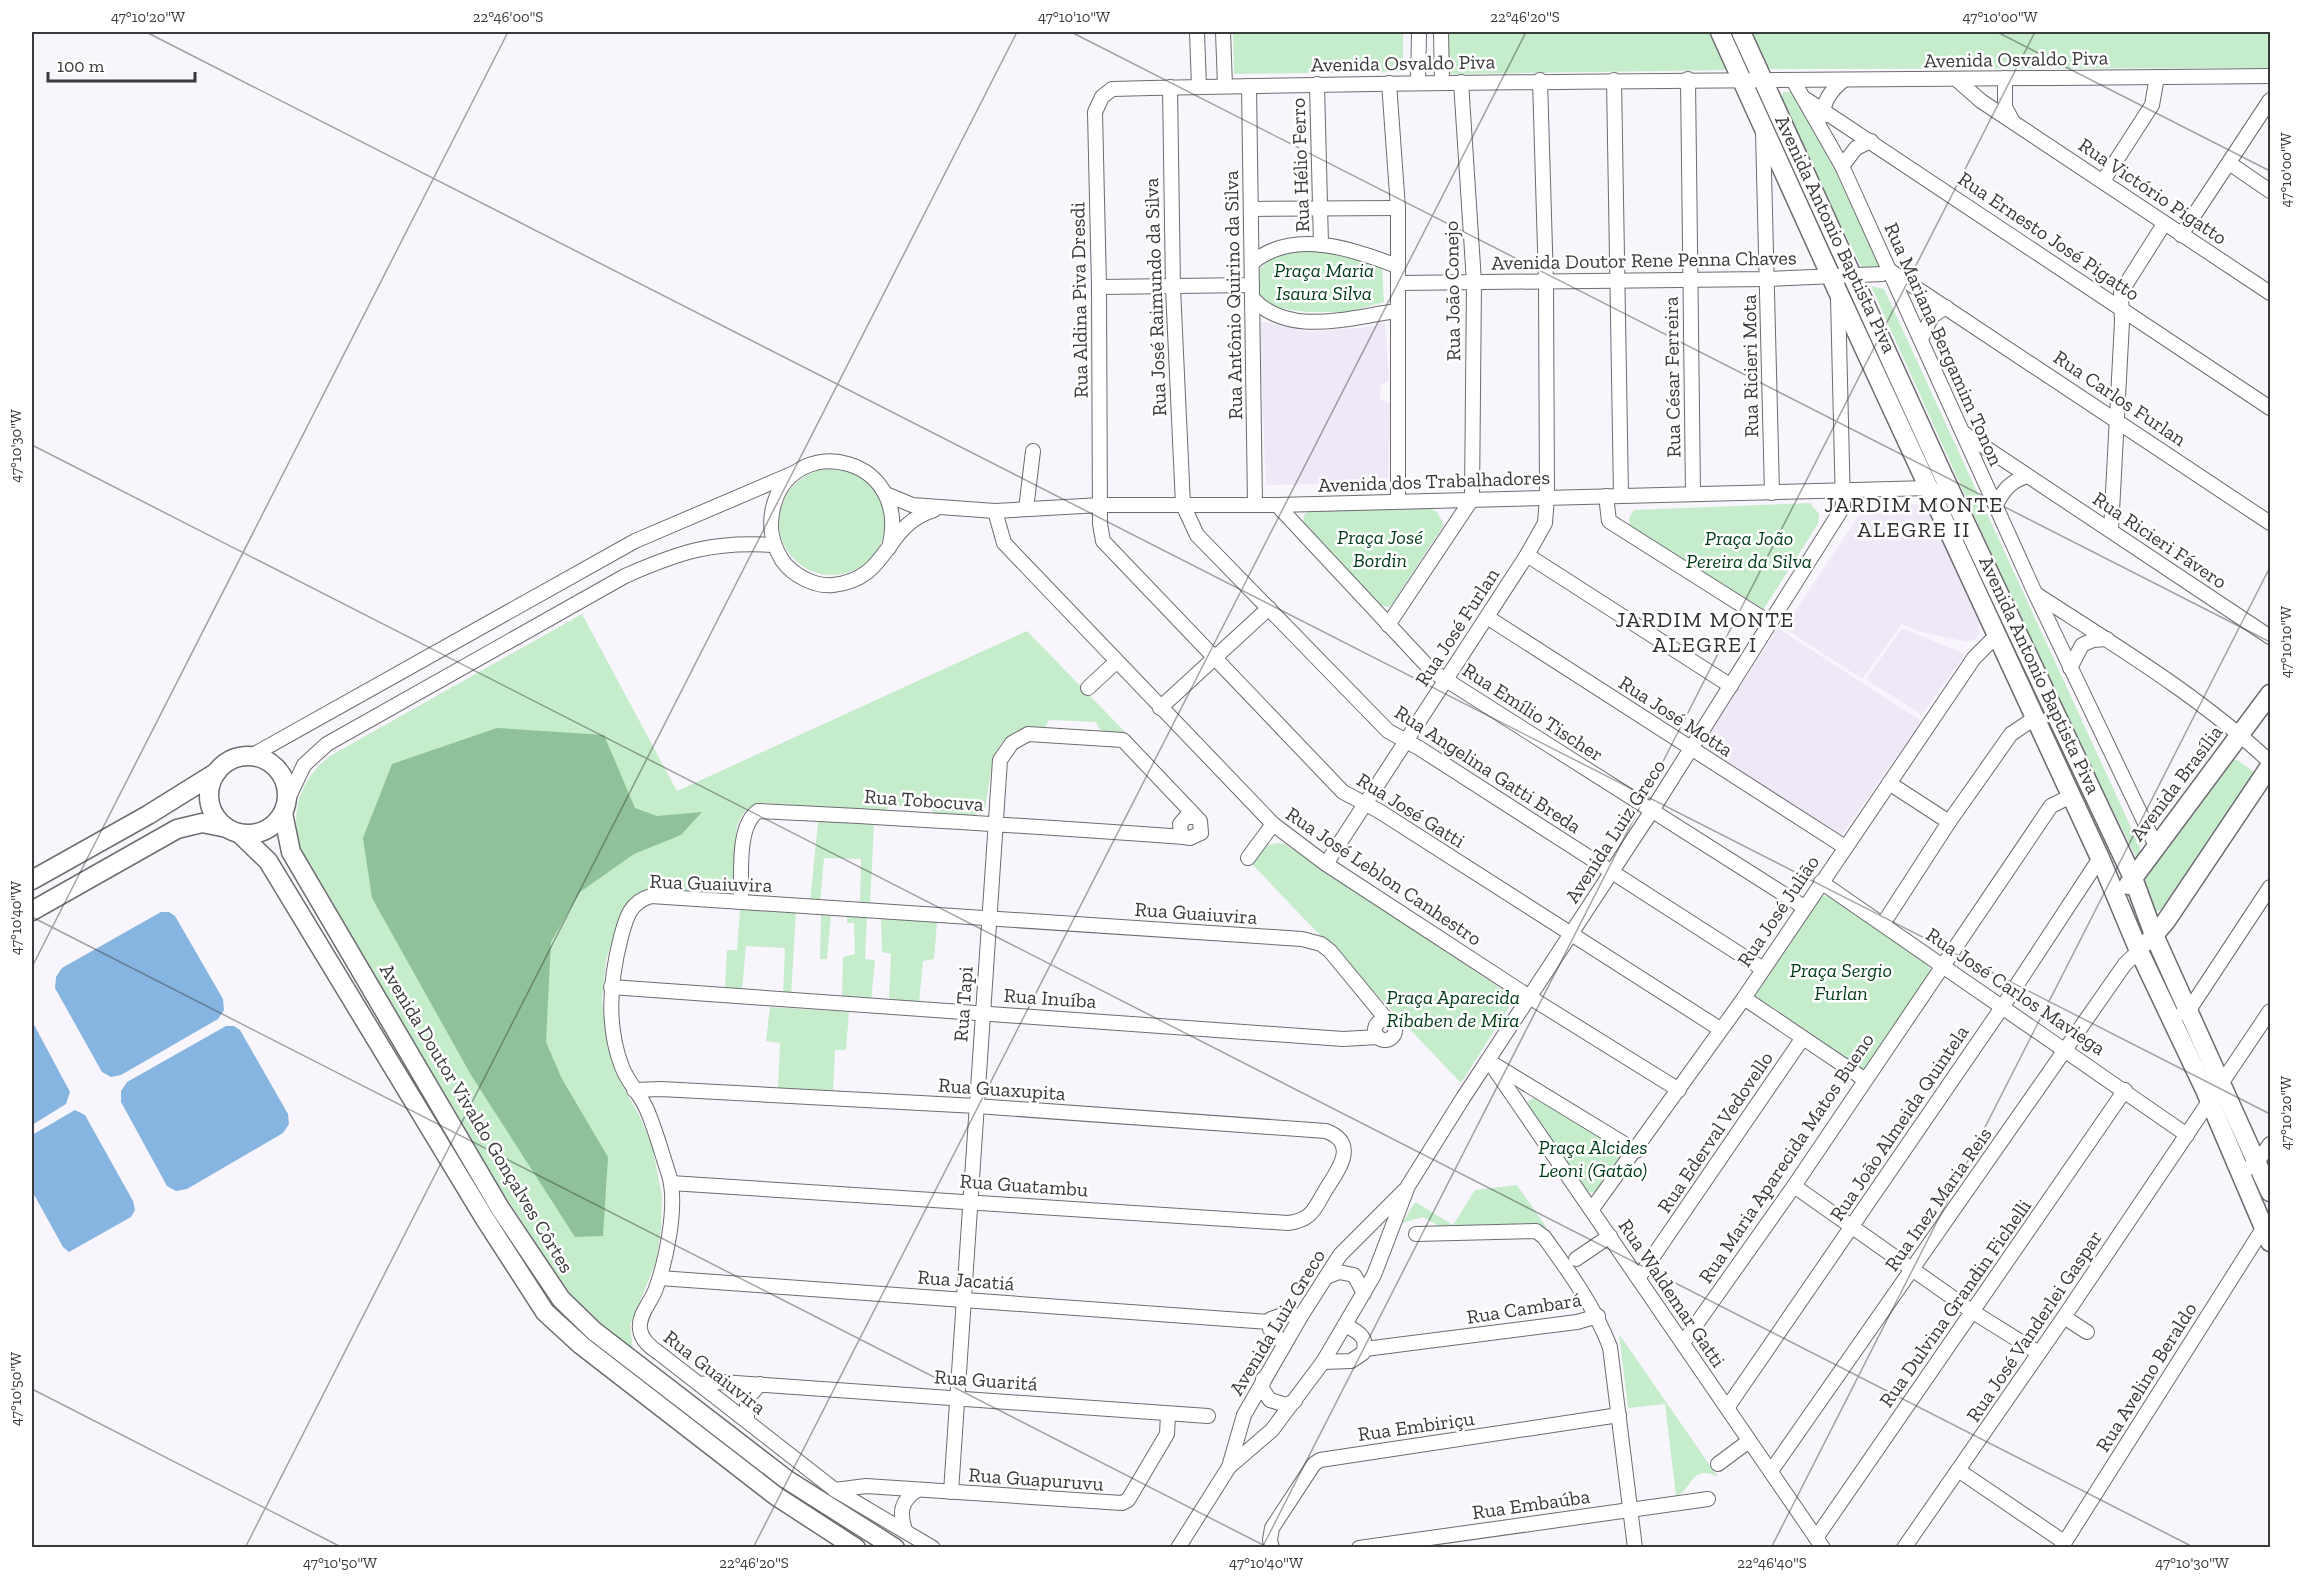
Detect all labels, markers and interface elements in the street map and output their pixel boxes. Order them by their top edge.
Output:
text: 47°10'20"W [111,8,185,26]
text: 22°46'00"S [473,8,543,26]
text: 47°10'10"W [1038,8,1110,26]
text: 22°46'20"S [1490,8,1560,26]
text: 47°10'00"W [1963,8,2038,26]
scale bar [48,45,195,83]
street label: Avenida Osvaldo Piva [1924,45,2109,73]
street label: Avenida Osvaldo Piva [1311,49,1496,77]
text: 100 m [57,55,105,77]
street label: Rua Hélio Ferro [1286,97,1314,233]
street label: Avenida Antonio Baptista Piva [1770,111,1902,357]
street label: Rua Victório Pigatto [2074,132,2232,250]
text: 47°10'00"W [2277,133,2295,208]
street label: Rua Ernesto José Pigatto [1954,166,2144,306]
street label: Rua Antônio Quirino da Silva [1219,170,1247,420]
street label: Rua José Raimundo da Silva [1139,177,1171,417]
street label: Rua Aldina Piva Dresdi [1065,201,1093,398]
street label: Rua Mariana Bergamim Tonon [1879,219,2009,470]
street label: Rua João Conejo [1439,221,1465,361]
street label: Avenida Doutor Rene Penna Chaves [1491,245,1797,275]
park label: Praça Maria Isaura Silva [1274,258,1374,305]
street label: Rua Ricieri Mota [1737,294,1763,438]
street label: Rua César Ferreira [1659,296,1685,458]
street label: Rua Carlos Furlan [2049,345,2191,451]
text: 47°10'30"W [7,409,25,483]
street label: Avenida dos Trabalhadores [1318,465,1550,497]
street label: Rua Ricieri Fávero [2088,486,2232,594]
district label: JARDIM MONTE ALEGRE II [1824,491,2004,543]
park label: Praça José Bordin [1337,525,1423,572]
park label: Praça João Pereira da Silva [1686,526,1812,573]
street label: Avenida Antonio Baptista Piva [1974,552,2106,798]
street label: Rua José Furlan [1410,563,1504,691]
district label: JARDIM MONTE ALEGRE I [1615,606,1795,658]
text: 47°10'10"W [2277,606,2295,678]
street label: Rua Emílio Tischer [1458,658,1608,766]
street label: Rua José Motta [1615,670,1738,762]
street label: Rua Angelina Gatti Breda [1390,700,1586,838]
street label: Avenida Brasília [2125,720,2227,846]
street label: Avenida Luiz Greco [1560,755,1670,907]
street label: Rua José Gatti [1353,767,1470,853]
street label: Rua Tobocuva [863,784,985,816]
street label: Rua José Leblon Canhestro [1282,801,1486,951]
street label: Rua José Julião [1732,851,1824,971]
street label: Rua Guaiuvira [649,869,773,897]
text: 47°10'40"W [7,881,25,955]
street label: Rua Guaiuvira [1134,897,1258,929]
street label: Rua José Carlos Maviega [1922,922,2111,1060]
park label: Praça Sergio Furlan [1790,958,1892,1005]
street label: Avenida Doutor Vivaldo Gonçalves Côrtes [375,959,579,1277]
street label: Rua Tapi [948,965,978,1042]
street label: Rua Inuíba [1003,983,1097,1013]
park label: Praça Aparecida Ribaben de Mira [1386,985,1520,1032]
street label: Rua João Almeida Quintela [1825,1020,1974,1225]
street label: Rua Maria Aparecida Matos Bueno [1693,1028,1879,1288]
street label: Rua Ederval Vedovello [1652,1047,1778,1217]
street label: Rua Guaxupita [937,1073,1067,1105]
text: 47°10'20"W [2277,1076,2295,1150]
street label: Rua Inez Maria Reis [1879,1122,1997,1276]
park label: Praça Alcides Leoni (Gatão) [1538,1135,1648,1182]
street label: Rua Guatambu [959,1169,1089,1201]
street label: Rua Dulvina Grandin Fichelli [1874,1194,2036,1412]
street label: Rua Waldemar Gatti [1613,1214,1731,1372]
street label: Rua José Vanderlei Gaspar [1961,1226,2107,1426]
street label: Avenida Luiz Greco [1224,1245,1330,1399]
street label: Rua Jacatiá [917,1265,1016,1295]
street label: Rua Cambará [1465,1287,1583,1329]
street label: Rua Avelino Beraldo [2090,1298,2202,1456]
street label: Rua Guaiuvira [659,1325,771,1419]
text: 47°10'50"W [7,1352,25,1426]
street label: Rua Guaritá [934,1364,1039,1396]
street label: Rua Embiriçu [1356,1406,1476,1446]
street label: Rua Guapuruvu [968,1462,1104,1496]
street label: Rua Embaúba [1471,1484,1592,1524]
text: 47°10'50"W [303,1554,377,1572]
text: 22°46'20"S [719,1554,789,1572]
text: 47°10'40"W [1229,1554,1303,1572]
text: 22°46'40"S [1737,1554,1807,1572]
text: 47°10'30"W [2155,1554,2229,1572]

